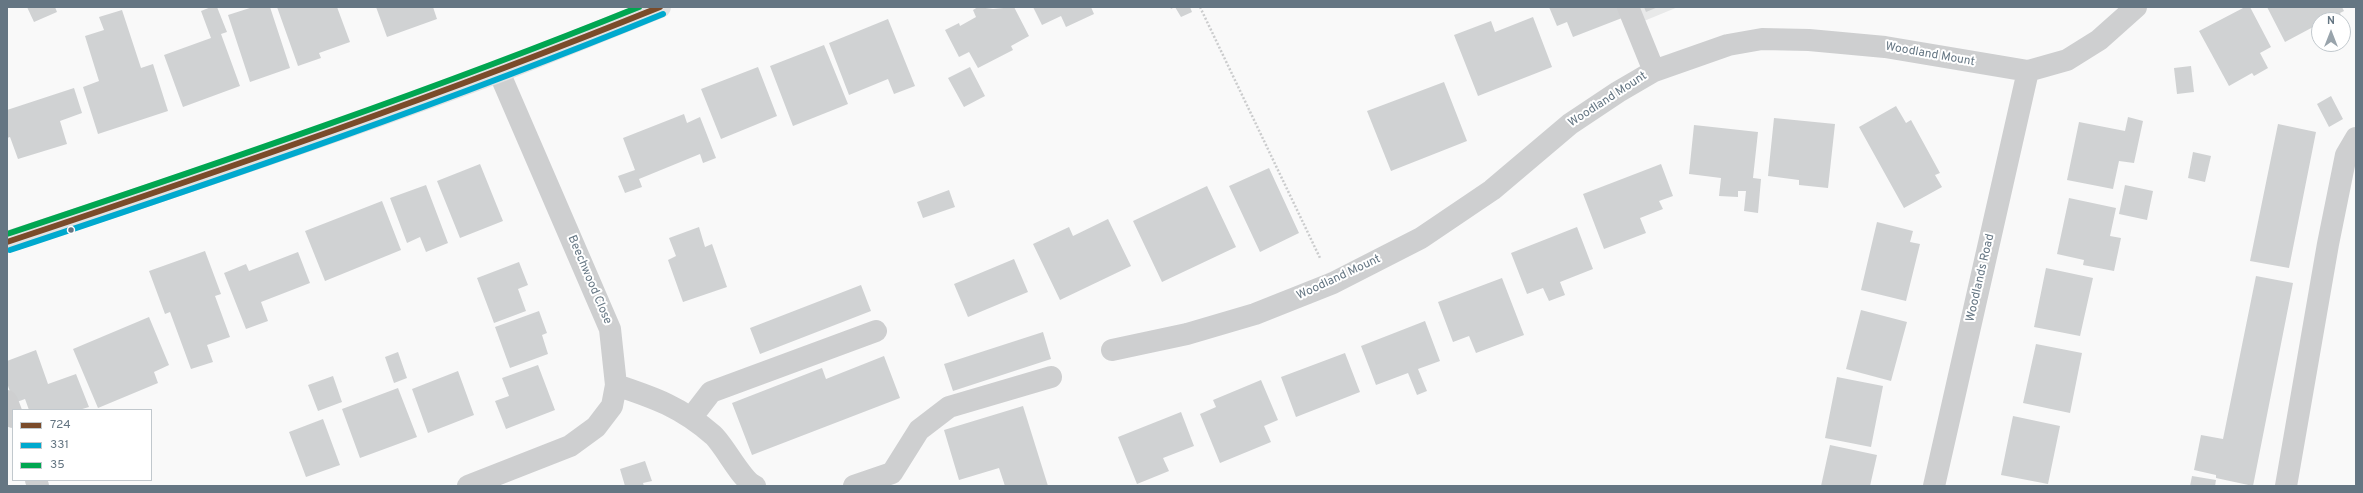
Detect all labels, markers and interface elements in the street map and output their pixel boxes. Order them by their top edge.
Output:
north arrow [2311,12,2351,52]
text: N [2327,14,2335,28]
street label: Woodland Mount [1884,40,1976,70]
street label: Woodland Mount [1566,69,1650,131]
unlabelled marker [66,225,76,235]
street label: Beechwood Close [564,233,614,327]
street label: Woodlands Road [1964,233,1998,323]
street label: Woodland Mount [1295,252,1383,304]
legend [12,409,152,481]
text: 724 [50,417,71,433]
text: 331 [50,437,69,453]
text: 35 [50,457,65,473]

